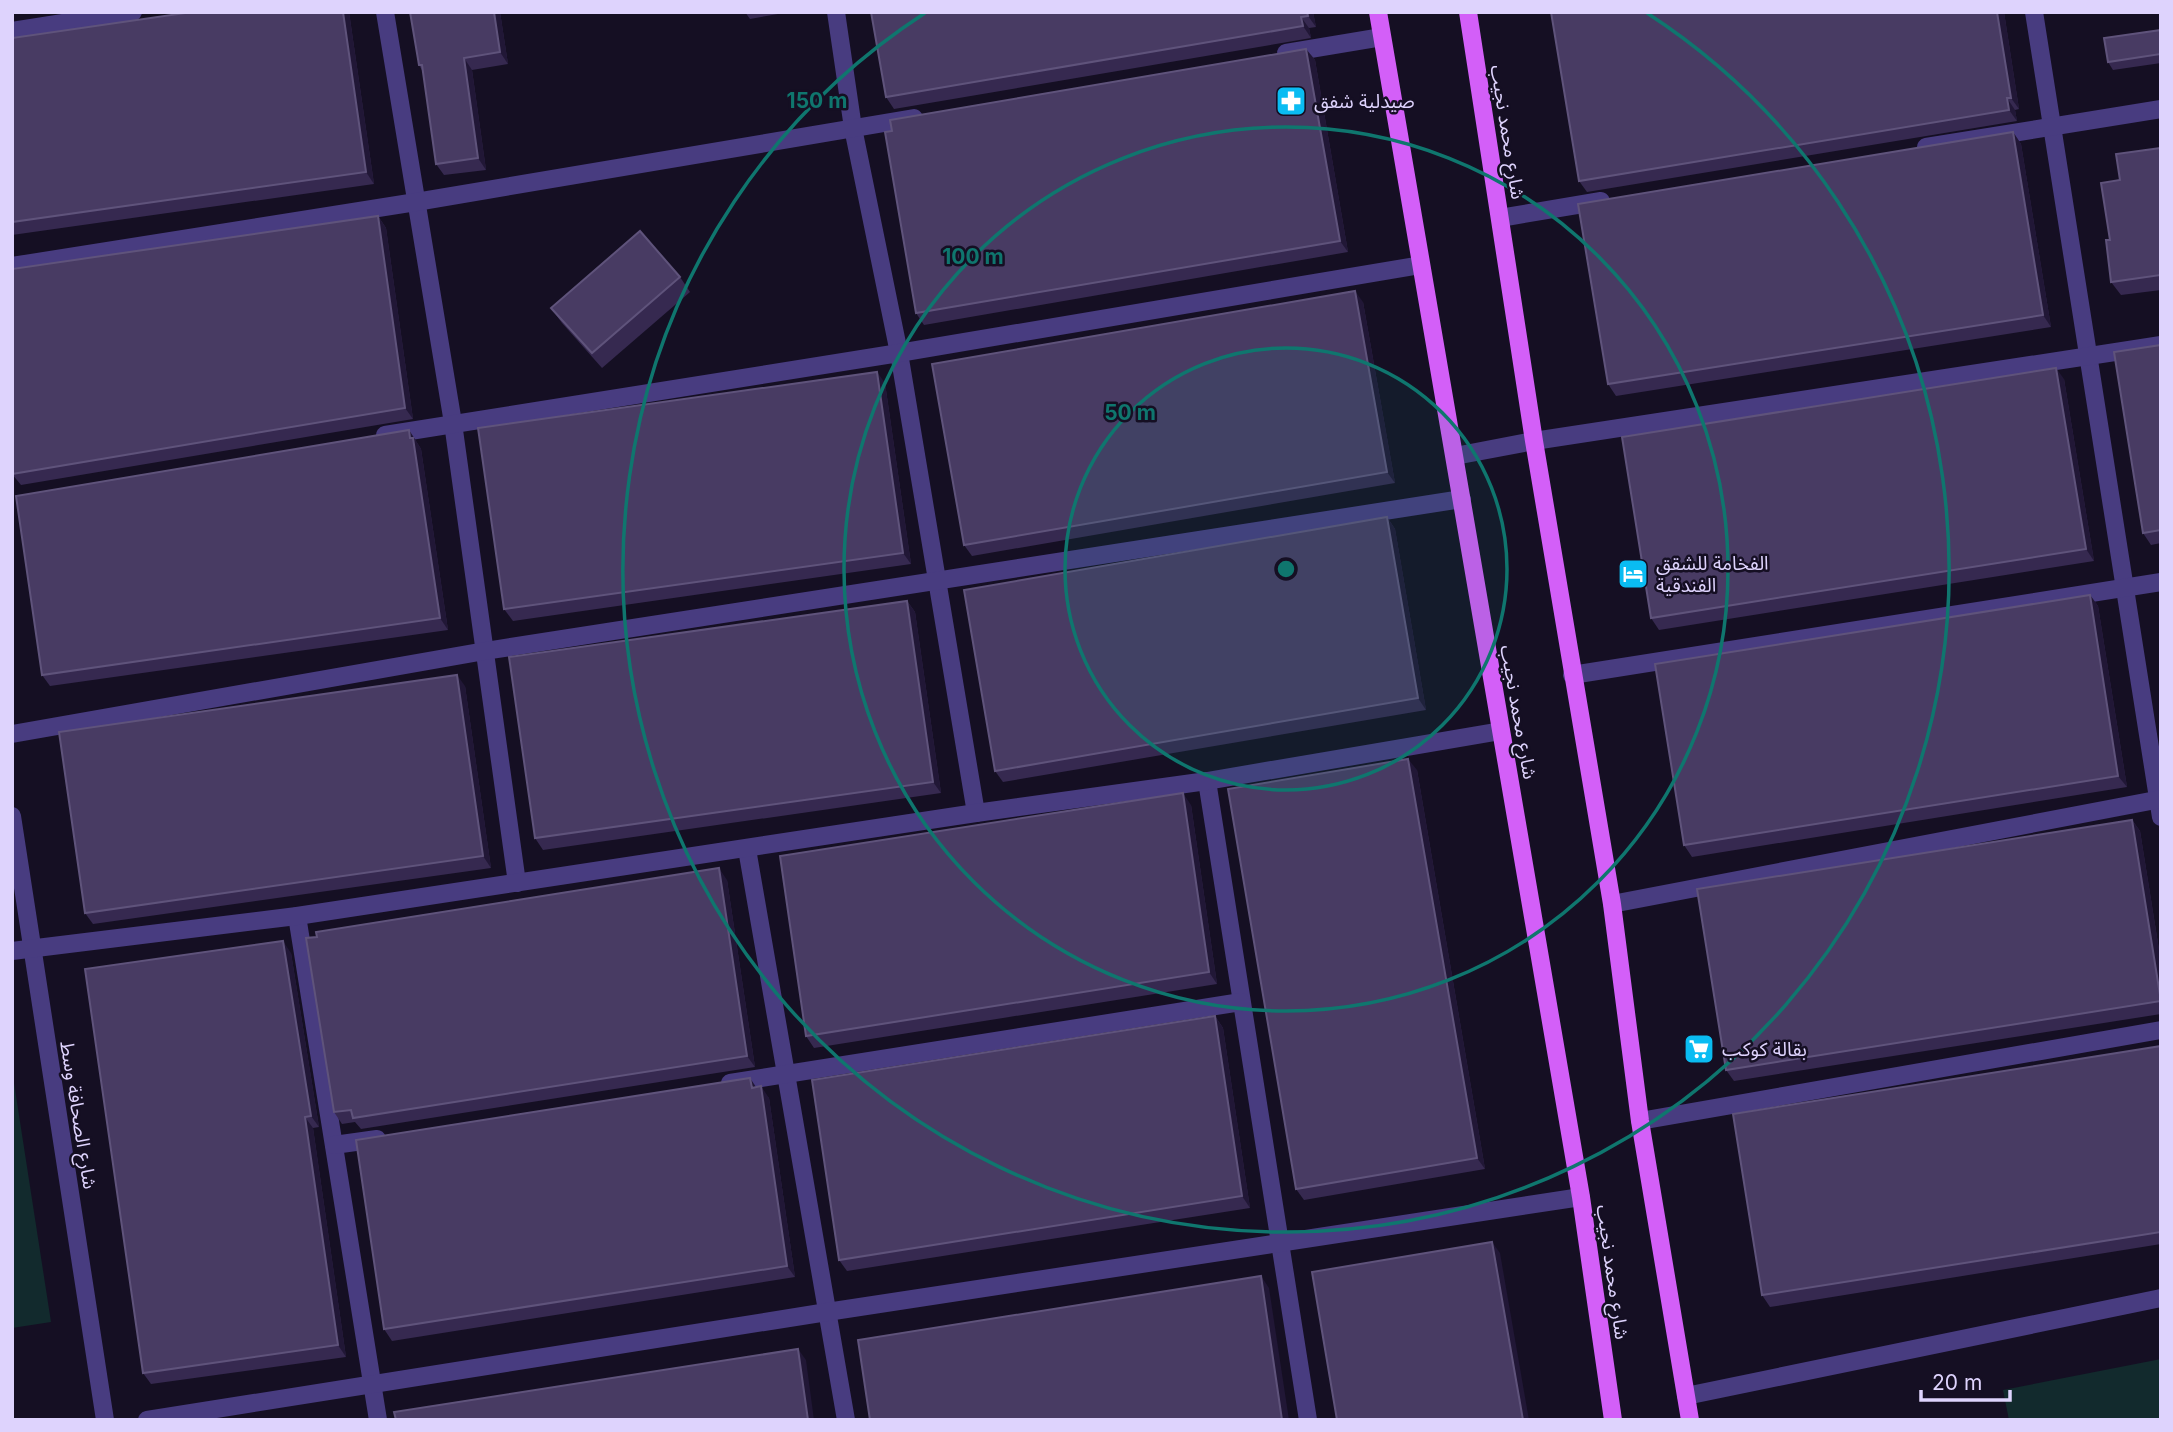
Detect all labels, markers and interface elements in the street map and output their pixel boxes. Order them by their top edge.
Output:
street label: شارع محمد نجيب [1484,63,1529,201]
pharmacy icon: صيدلية شفق [1274,84,1308,118]
text: 150 m [787,88,847,113]
place label: صيدلية شفق [1314,90,1415,113]
text: 100 m [942,244,1004,269]
text: 50 m [1104,400,1156,425]
place label: الفخامة للشقق الفندقية [1656,552,1769,597]
centre of rings [1274,557,1298,581]
hotel icon: الفخامة للشقق الفندقية [1616,557,1650,591]
street label: شارع محمد نجيب [1493,643,1542,781]
supermarket icon: بقالة كوكب [1682,1032,1716,1066]
place label: بقالة كوكب [1722,1038,1807,1061]
street label: شارع الصحافة وسط [53,1039,102,1191]
street label: شارع محمد نجيب [1590,1203,1633,1341]
scale bar [1921,1358,2010,1402]
text: 20 m [1932,1370,1982,1395]

